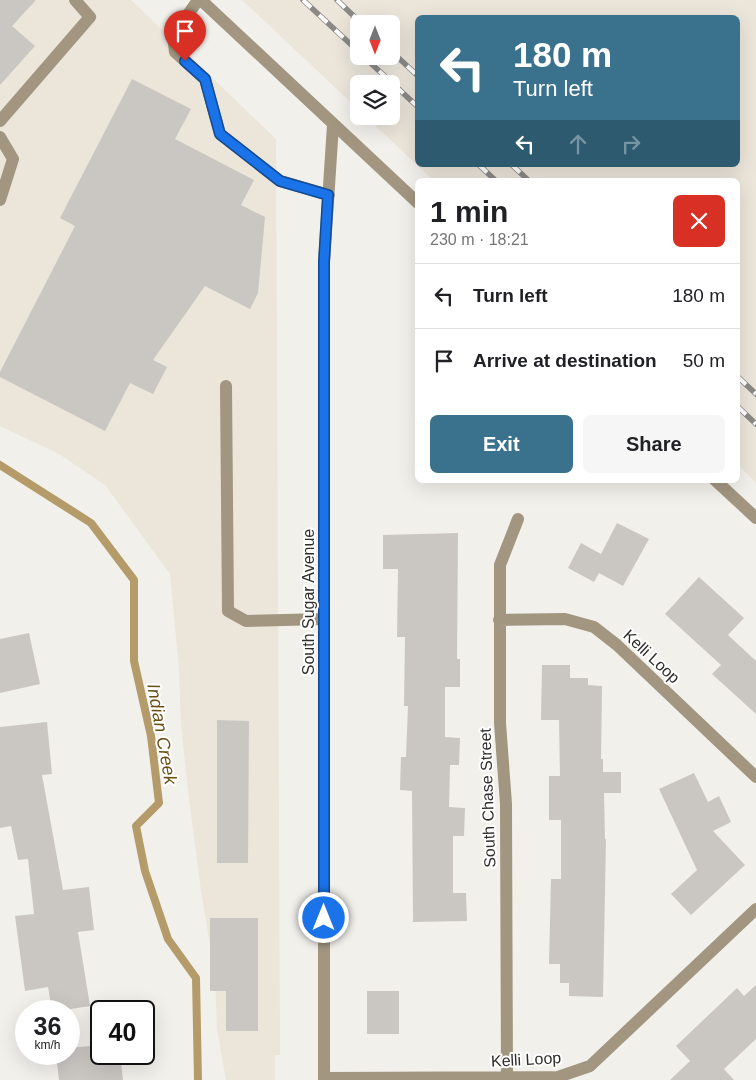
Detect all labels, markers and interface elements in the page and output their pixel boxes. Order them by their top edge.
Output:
pin [164,10,206,61]
north arrow [350,15,400,65]
map controls [350,15,400,125]
icon: arrive [171,17,199,45]
icon: left [430,35,495,100]
text: 180 m [513,35,612,74]
button: layers [350,75,400,125]
text: Turn left [513,76,593,101]
icon: left [511,130,539,158]
icon: ahead [564,130,592,158]
icon: right [617,130,645,158]
text: 1 min [430,195,508,228]
button: close [673,195,725,247]
text: 230 m · 18:21 [430,231,529,248]
icon: left [430,282,458,310]
text: Turn left [473,285,548,306]
text: 180 m [672,285,725,306]
icon: arrive [430,347,458,375]
text: Arrive at destination [473,350,657,371]
text: 50 m [683,350,725,371]
button: Exit [430,415,573,473]
button: Share [583,415,725,473]
street label: South Sugar Avenue [300,529,317,675]
street label: Kelli Loop [620,626,683,687]
water label: Indian Creek [143,682,181,787]
street label: South Chase Street [477,727,498,868]
position arrow [297,891,349,943]
speed limit sign: 40 [90,1000,155,1065]
text: 36 [34,1012,61,1040]
text: km/h [34,1038,61,1052]
street label: Kelli Loop [490,1049,562,1070]

